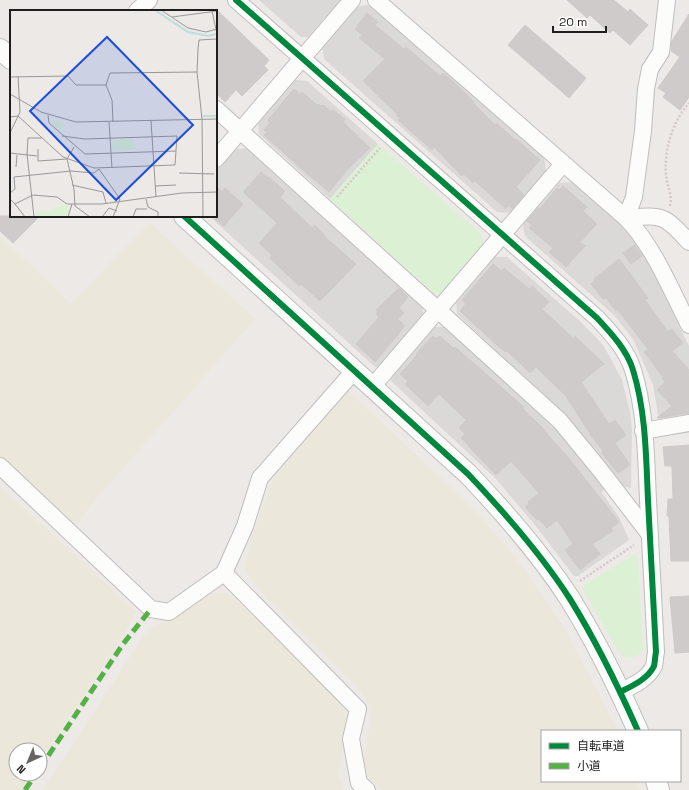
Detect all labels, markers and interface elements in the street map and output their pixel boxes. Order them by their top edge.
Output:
scale bar [553,8,606,34]
inset map [10,10,217,217]
text: 20 m [559,14,587,30]
legend [541,730,681,782]
text: 自転車道 [577,738,625,754]
north arrow [8,742,48,782]
text: 小道 [577,758,601,774]
text: N [14,762,29,777]

